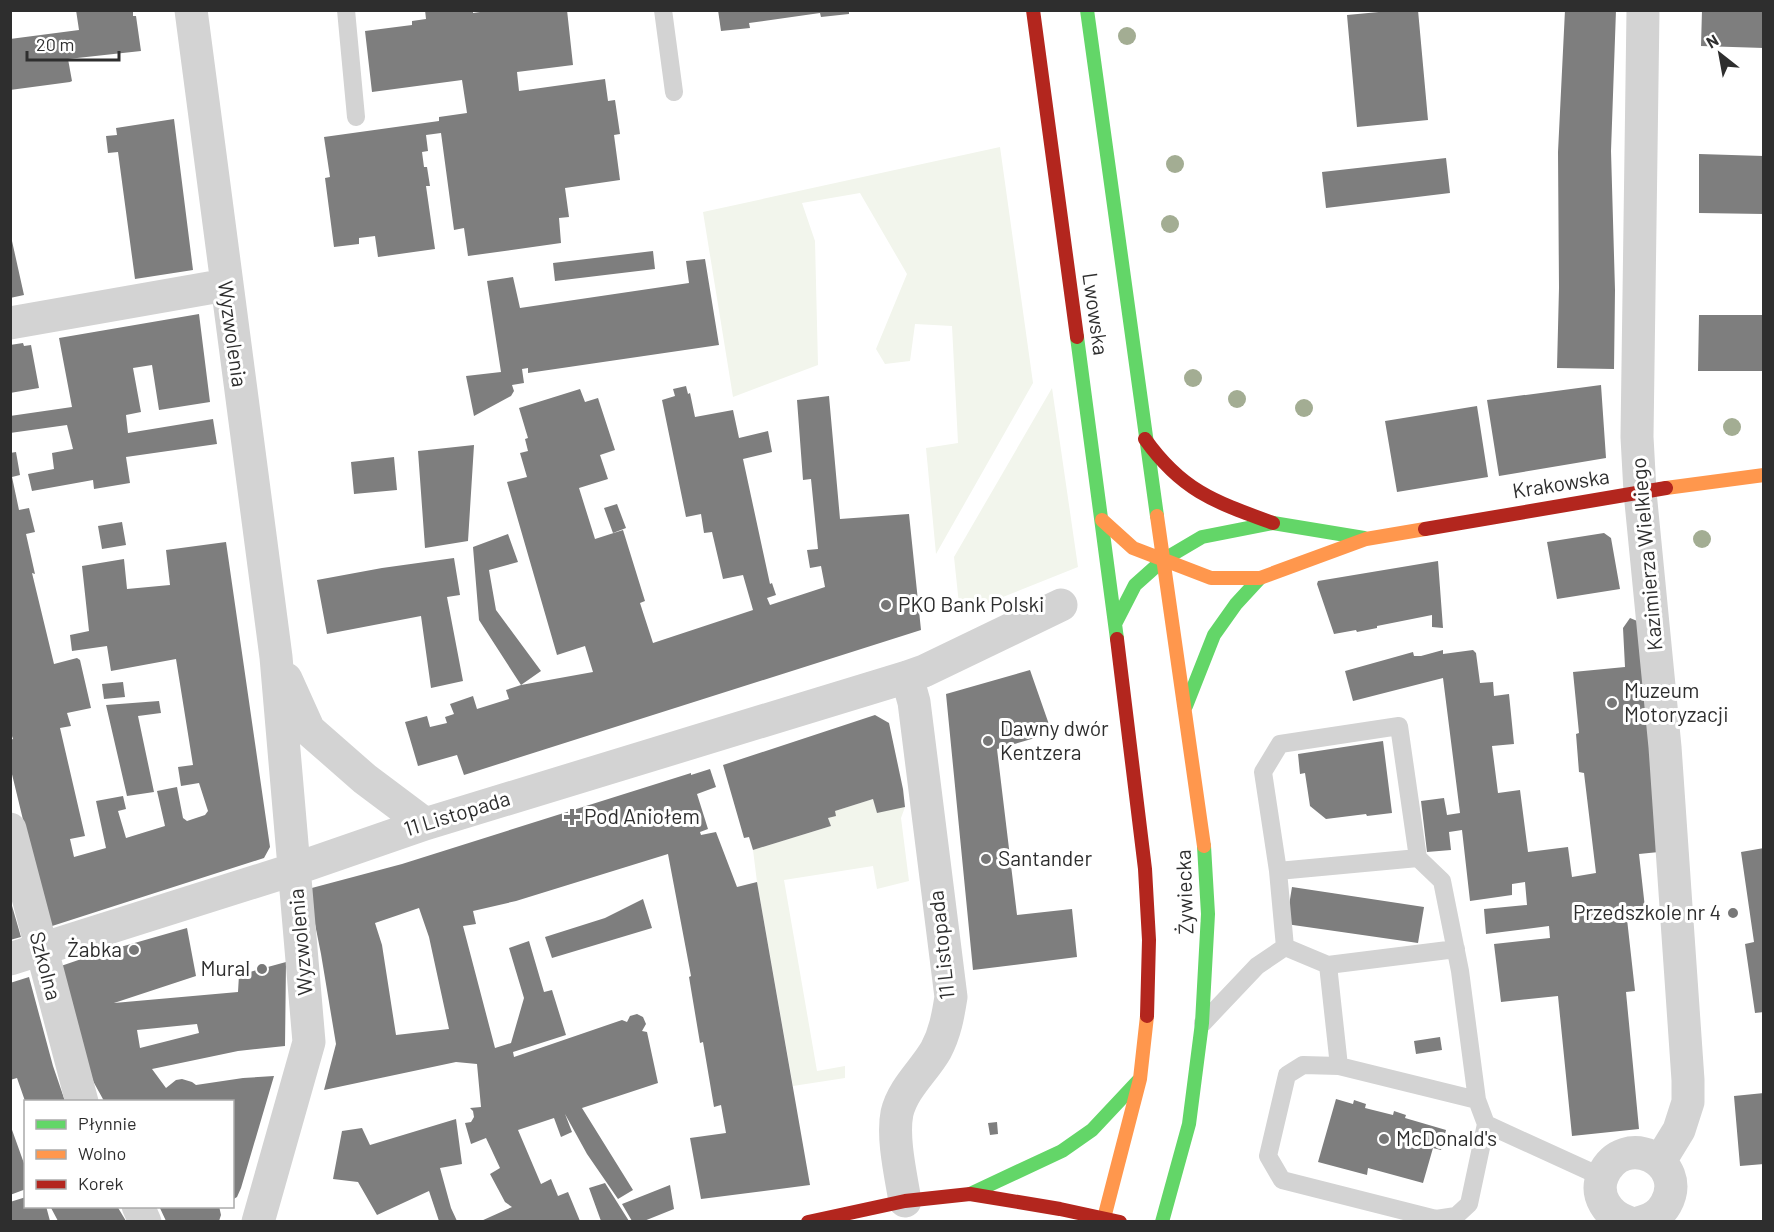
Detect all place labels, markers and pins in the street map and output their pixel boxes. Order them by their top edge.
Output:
place label: PKO Bank Polski [898,591,1044,616]
marker: PKO Bank Polski [879,598,893,612]
place label: Muzeum Motoryzacji [1624,677,1729,726]
marker: Muzeum Motoryzacji [1605,696,1619,710]
place label: Dawny dwór Kentzera [1000,715,1109,764]
marker: Dawny dwór Kentzera [981,734,995,748]
place label: Pod Aniołem [584,803,700,828]
marker: Pod Aniołem [565,810,579,824]
place label: Santander [998,845,1092,870]
marker: Santander [979,852,993,866]
place label: Przedszkole nr 4 [1573,899,1721,924]
marker: Przedszkole nr 4 [1726,906,1740,920]
place label: Żabka [67,936,122,961]
marker: Żabka [127,943,141,957]
place label: Mural [201,955,250,980]
marker: Mural [255,962,269,976]
place label: McDonald's [1396,1125,1497,1150]
marker: McDonald's [1377,1132,1391,1146]

